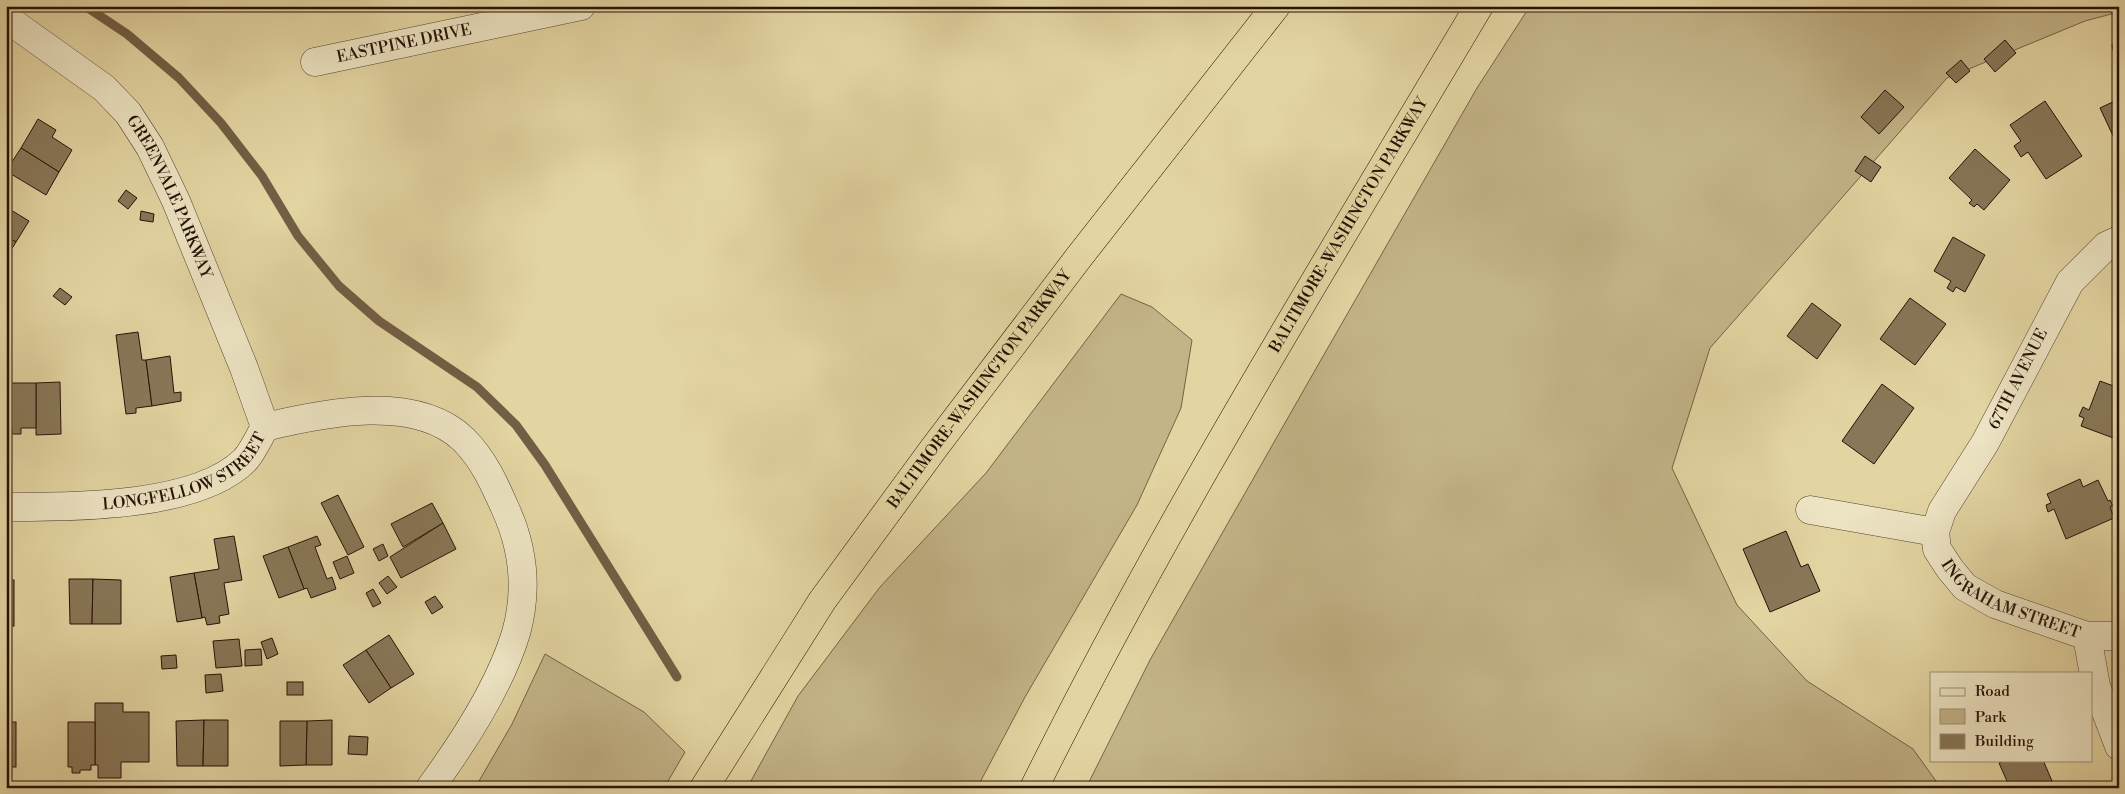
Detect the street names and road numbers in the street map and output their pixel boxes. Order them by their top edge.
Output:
street label: EASTPINE DRIVE [335,19,473,67]
street label: BALTIMORE-WASHINGTON PARKWAY [1264,92,1433,357]
street label: GREENVALE PARKWAY [122,111,217,283]
street label: BALTIMORE-WASHINGTON PARKWAY [882,265,1077,513]
street label: 67TH AVENUE [1984,325,2052,433]
street label: LONGFELLOW STREET [102,429,270,514]
street label: INGRAHAM STREET [1936,556,2083,643]

